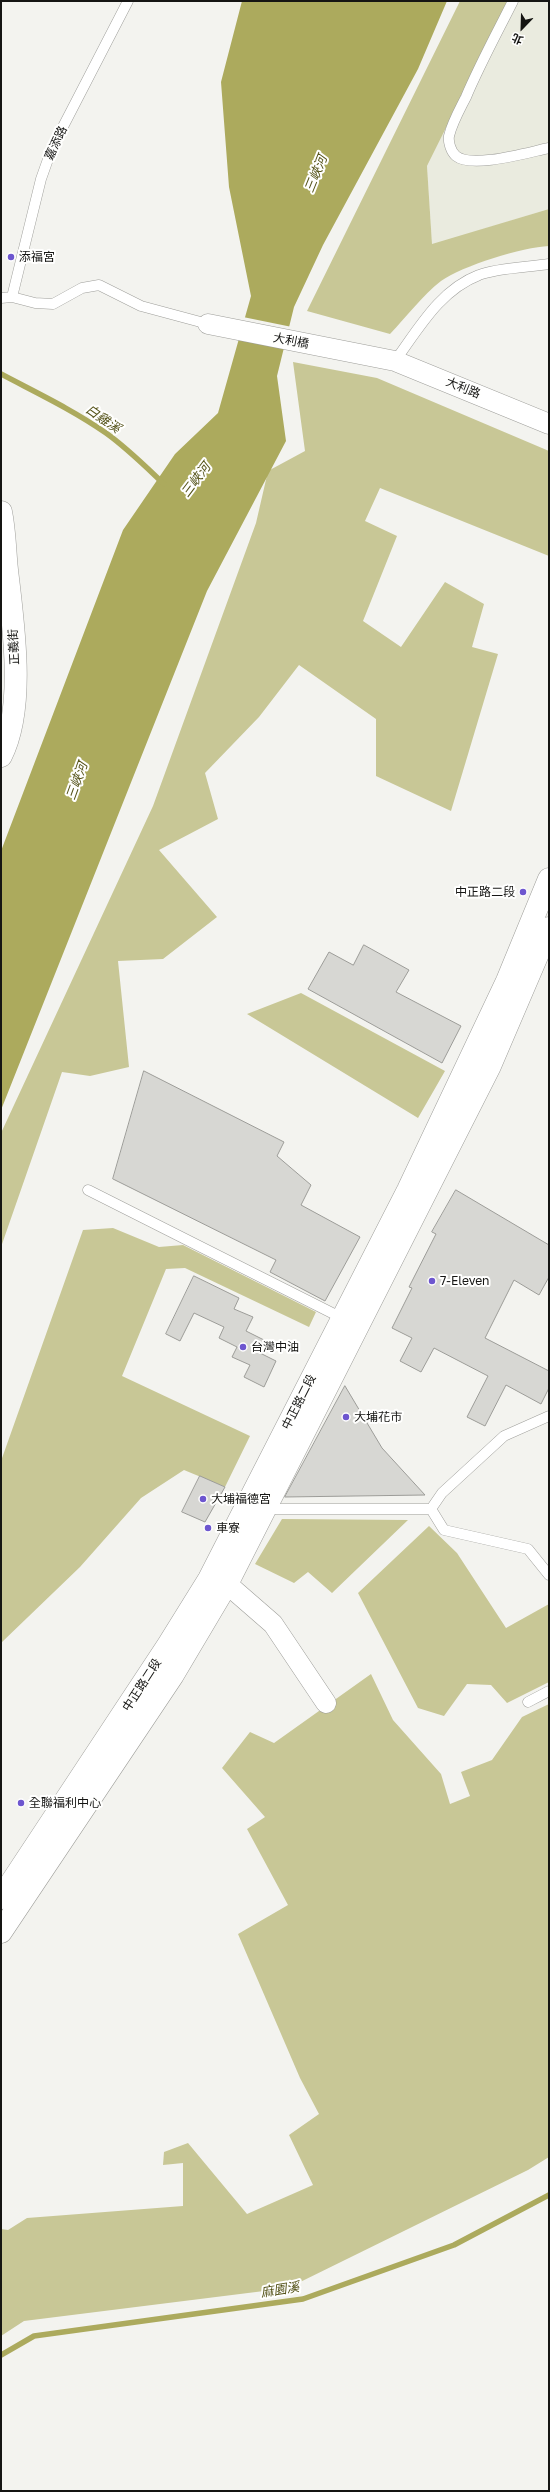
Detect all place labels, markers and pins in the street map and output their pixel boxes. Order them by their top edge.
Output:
place label: 添福宮 [19,250,55,264]
marker: 添福宮 [6,252,16,262]
place label: 中正路二段 [455,885,515,899]
marker: 中正路二段 [518,887,528,897]
place label: 7-Eleven [440,1274,489,1288]
marker: 7-Eleven [427,1276,437,1286]
place label: 台灣中油 [251,1340,299,1354]
marker: 台灣中油 [238,1342,248,1352]
place label: 大埔花市 [354,1410,402,1424]
marker: 大埔花市 [341,1412,351,1422]
place label: 大埔福德宮 [211,1492,271,1506]
marker: 大埔福德宮 [198,1494,208,1504]
place label: 車寮 [216,1521,240,1535]
marker: 車寮 [203,1523,213,1533]
place label: 全聯福利中心 [29,1796,101,1810]
marker: 全聯福利中心 [16,1798,26,1808]

